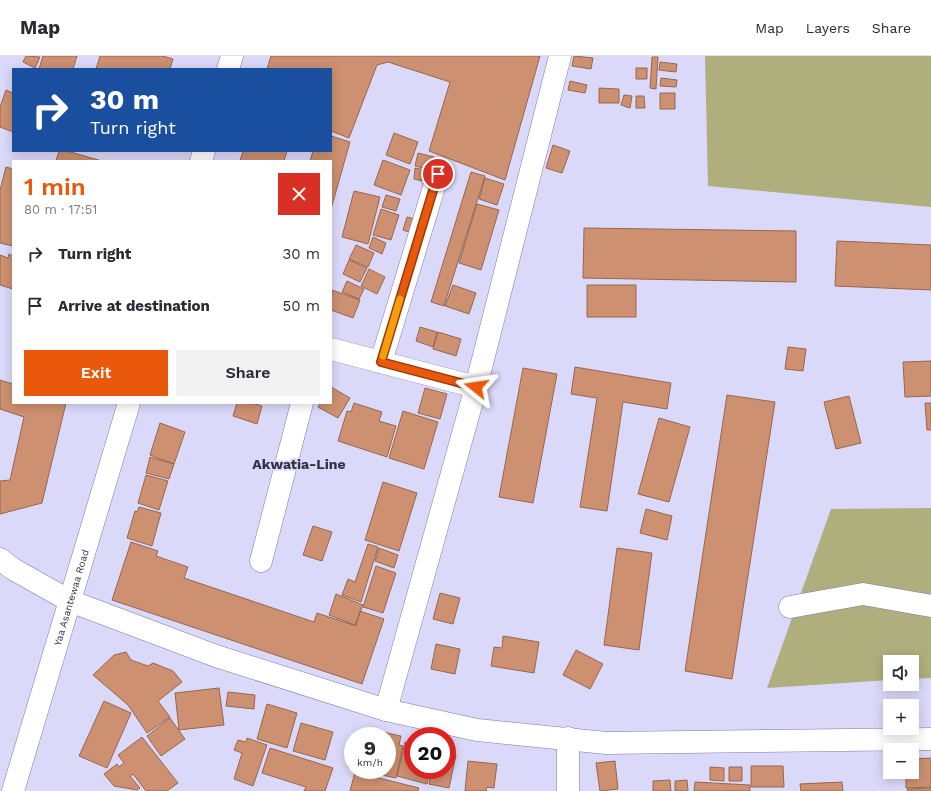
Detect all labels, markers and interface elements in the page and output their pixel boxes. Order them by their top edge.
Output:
text: Map [20,16,60,39]
text: Map [755,20,784,36]
text: Layers [806,20,850,36]
text: Share [872,20,911,36]
text: 30 m [90,83,159,116]
icon: right [24,84,76,136]
text: Turn right [90,117,176,138]
pin [421,157,455,191]
icon: arrive [427,163,449,185]
text: 1 min [24,173,86,201]
button: close [278,173,320,215]
text: 80 m · 17:51 [24,202,97,217]
icon: right [24,243,46,265]
text: Turn right [58,245,131,263]
text: 30 m [283,245,320,263]
icon: arrive [24,295,46,317]
text: Arrive at destination [58,297,210,315]
text: 50 m [283,297,320,315]
button: Exit [24,350,168,396]
button: Share [176,350,320,396]
position arrow [455,366,497,408]
district label: Akwatia-Line [252,456,346,472]
street label: Yaa Asantewaa Road [52,548,91,647]
map controls [883,655,919,779]
button: sound [883,655,919,691]
button: + [883,699,919,735]
speed limit sign: 20 [404,727,456,779]
text: 9 [364,736,376,760]
button: − [883,743,919,779]
text: km/h [357,757,383,768]

